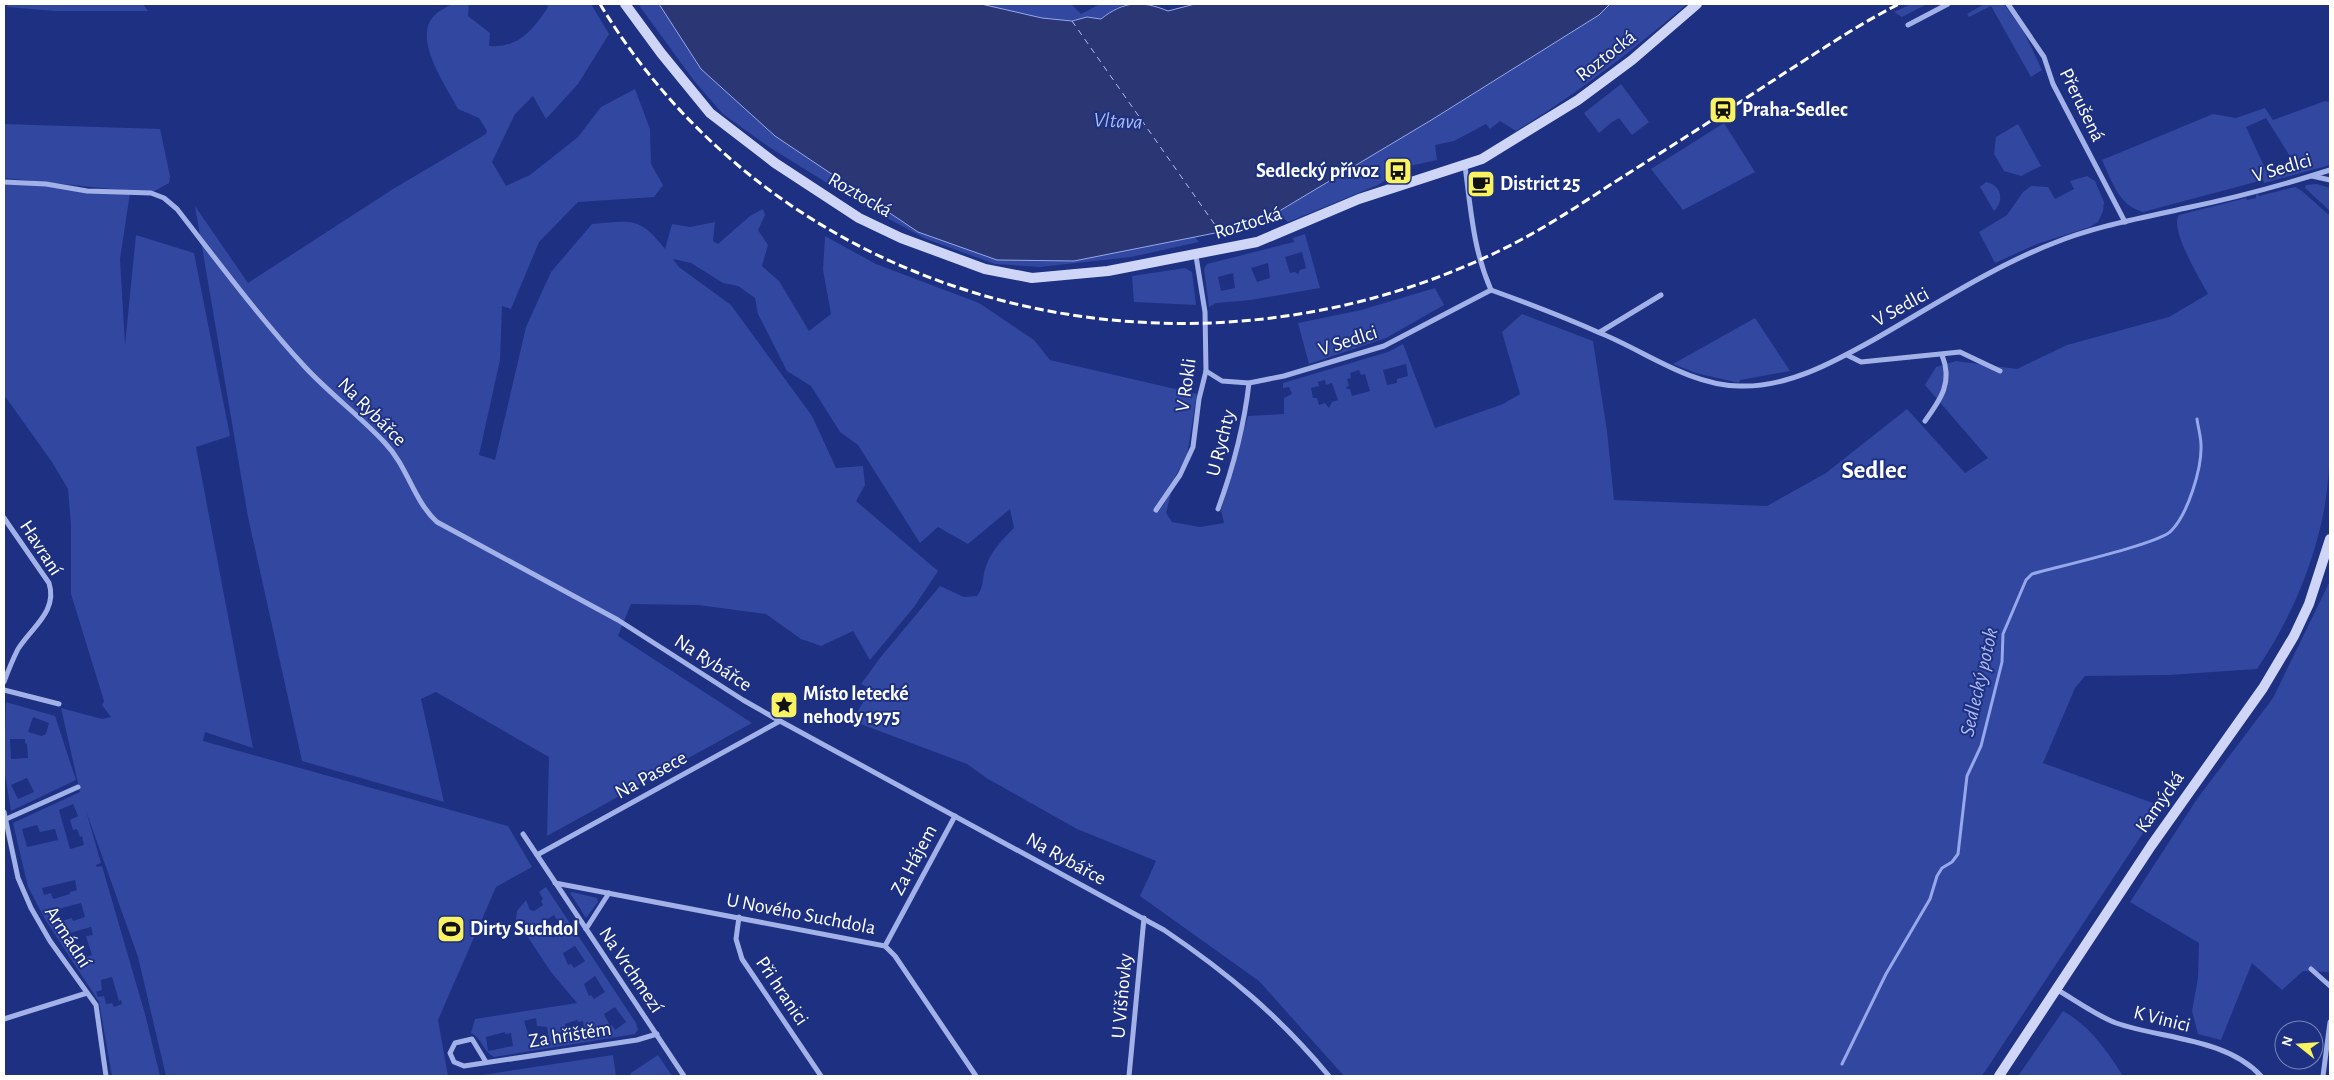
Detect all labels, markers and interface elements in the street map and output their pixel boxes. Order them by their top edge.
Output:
street label: Roztocká [1572,27,1640,85]
street label: Přerušená [2056,65,2108,145]
station icon: Praha-Sedlec [1708,95,1738,125]
place label: Praha-Sedlec [1742,100,1848,120]
water label: Vltava [1093,109,1143,133]
street label: V Sedlci [2250,150,2314,186]
bus stop icon: Sedlecký přívoz [1383,156,1413,186]
place label: Sedlecký přívoz [1256,161,1379,181]
street label: Roztocká [825,169,895,221]
cafe icon: District 25 [1466,169,1496,199]
place label: District 25 [1500,174,1580,194]
street label: Roztocká [1212,203,1284,243]
street label: V Sedlci [1870,284,1932,330]
street label: V Sedlci [1316,322,1380,360]
street label: V Rokli [1172,357,1200,413]
street label: Na Rybářce [334,374,410,450]
street label: U Rychty [1203,407,1239,478]
district label: Sedlec [1841,458,1907,483]
street label: Havraní [16,517,66,579]
water label: Sedlecký potok [1956,625,2003,739]
street label: Na Rybářce [671,631,755,695]
place label: Místo letecké nehody 1975 [803,684,909,727]
place icon: Místo letecké nehody 1975 [769,690,799,720]
street label: Na Pasece [612,747,690,803]
street label: Kamýcká [2132,768,2188,836]
street label: Za Hájem [887,822,941,898]
street label: Na Rybářce [1023,829,1109,889]
street label: U Nového Suchdola [725,890,877,938]
street label: Armádní [41,903,95,971]
sports icon: Dirty Suchdol [436,914,466,944]
place label: Dirty Suchdol [470,919,578,939]
street label: Na Vrchmezí [595,923,667,1017]
street label: U Višňovky [1108,952,1136,1039]
street label: Při hranici [752,953,812,1029]
street label: K Vinici [2131,1002,2193,1036]
street label: Za hřištěm [527,1019,613,1051]
north arrow [2274,1020,2324,1070]
text: N [2279,1035,2296,1048]

